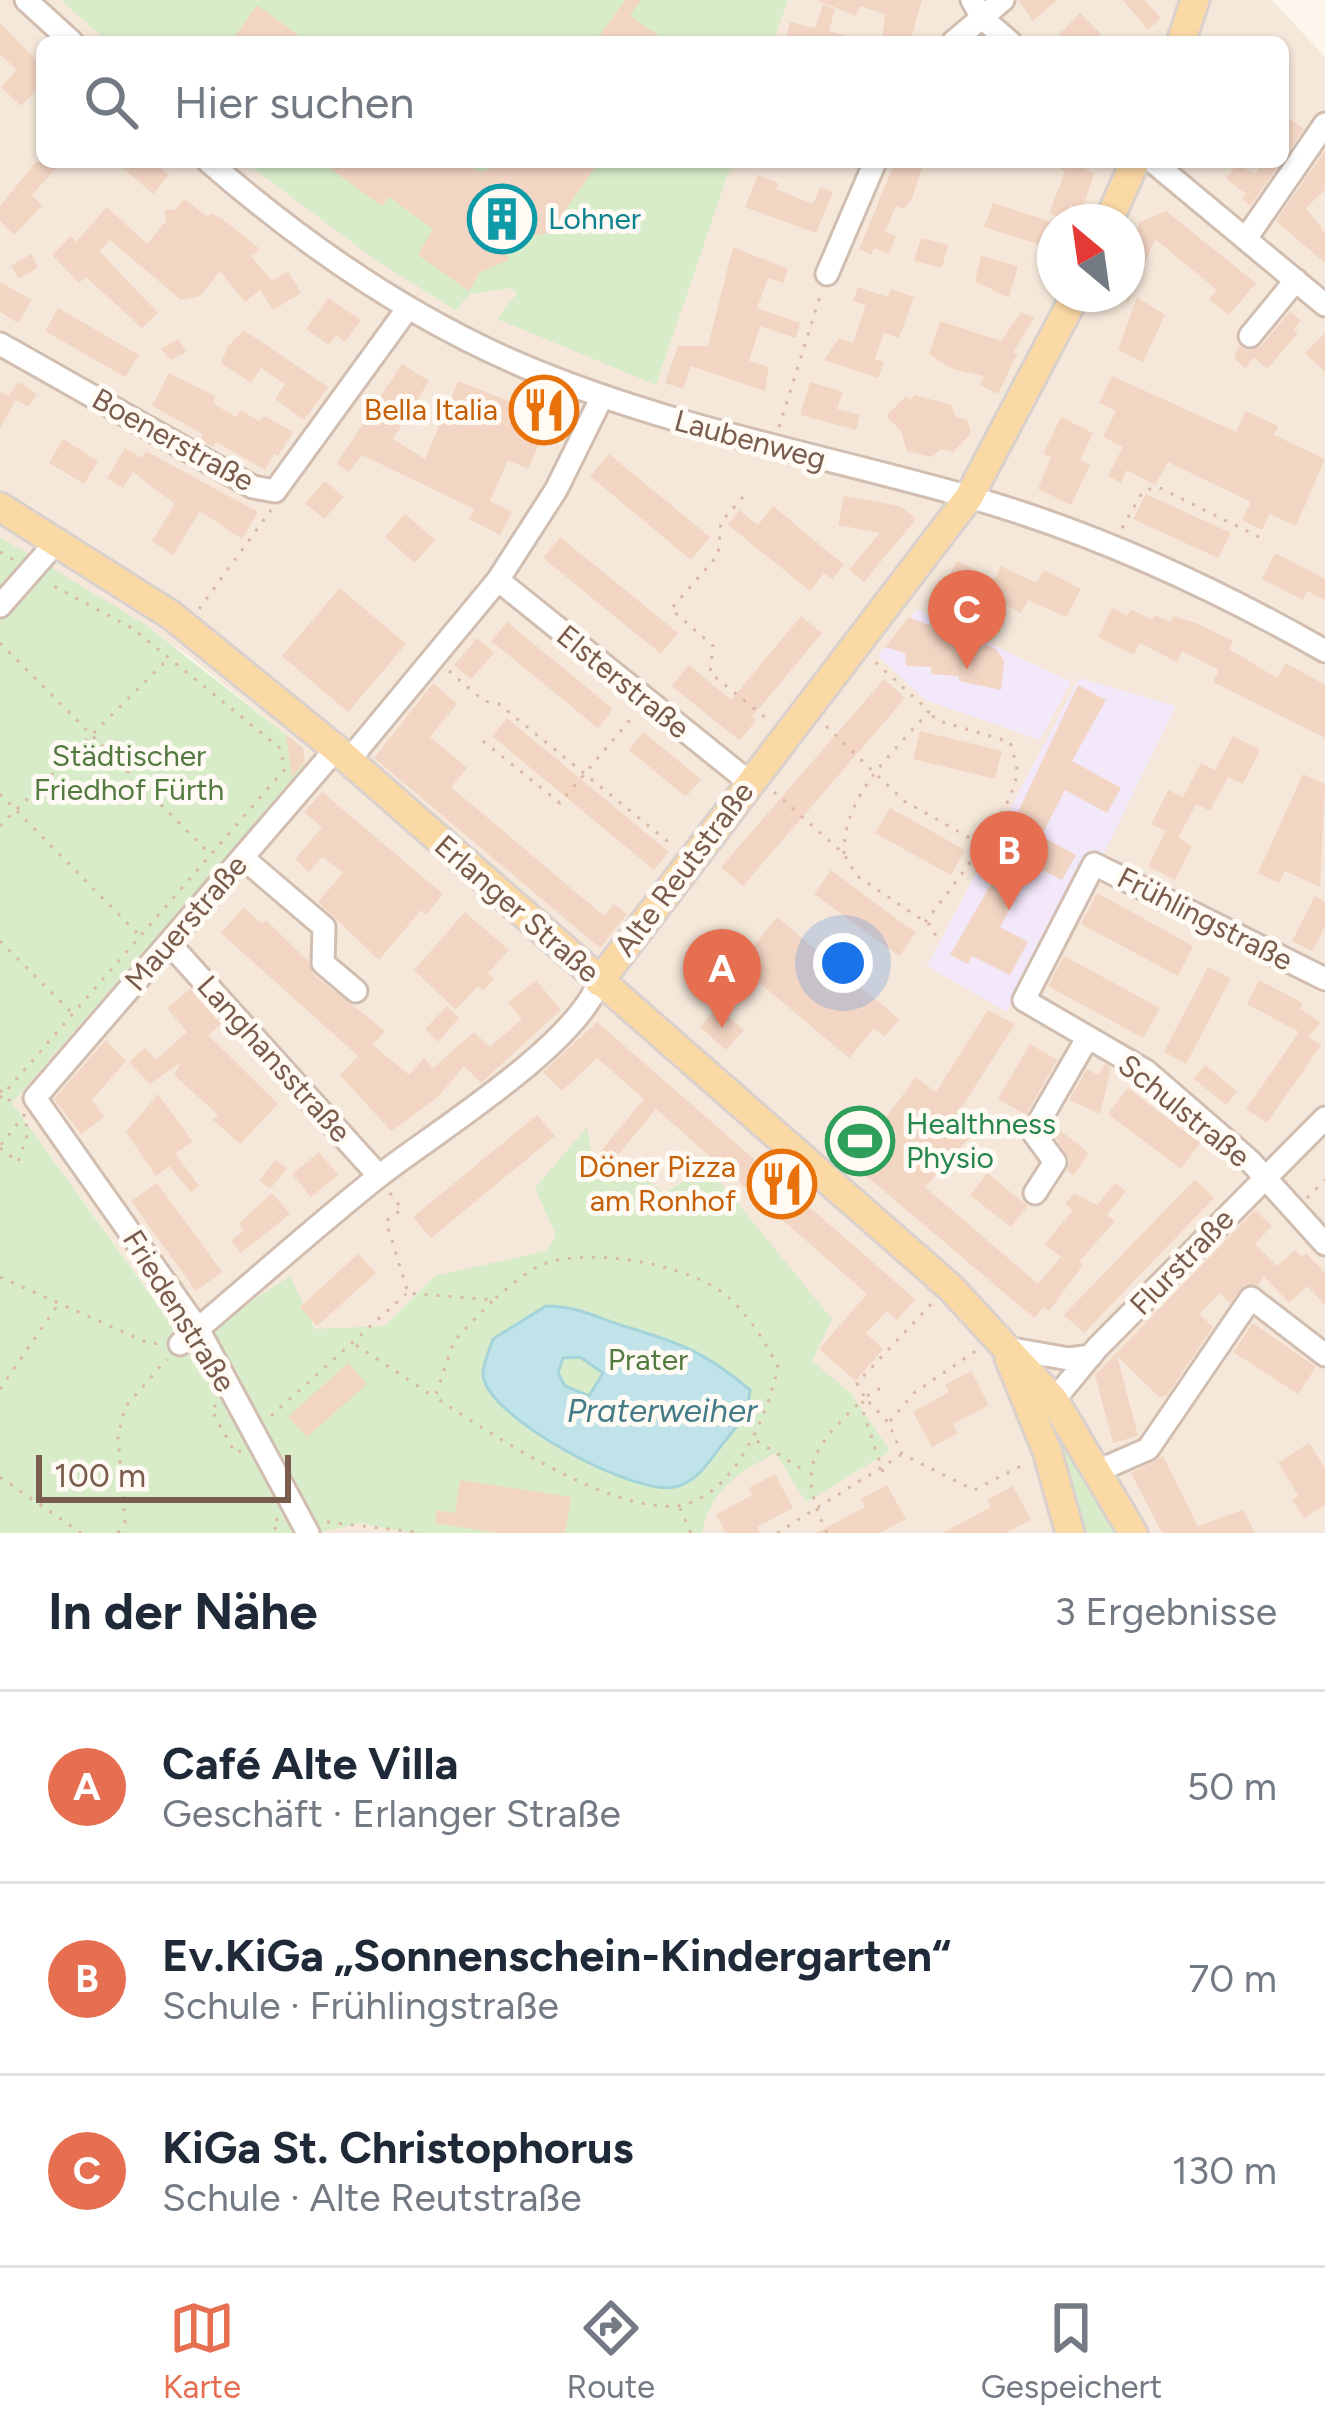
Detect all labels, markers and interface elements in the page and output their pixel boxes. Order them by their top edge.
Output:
search box [36,36,1289,168]
icon: search [78,69,144,135]
text: Hier suchen [174,75,414,129]
building icon: Lohner [467,184,537,254]
place label: Lohner [548,200,641,237]
north arrow [1037,204,1145,312]
restaurant icon: Bella Italia [509,375,579,445]
street label: Boenerstraße [86,380,261,499]
place label: Bella Italia [364,391,498,428]
street label: Laubenweg [670,402,830,477]
pin: C [928,570,1006,669]
street label: Elsterstraße [549,617,697,746]
park label: Städtischer Friedhof Fürth [34,737,224,808]
street label: Alte Reutstraße [606,774,761,963]
pin: B [970,811,1048,910]
street label: Erlanger Straße [427,827,607,990]
street label: Mauerstraße [117,847,255,998]
street label: Frühlingstraße [1111,859,1299,979]
pin: A [683,929,761,1028]
your location [813,933,873,993]
street label: Langhansstraße [190,967,359,1150]
street label: Schulstraße [1111,1046,1258,1175]
place label: Healthness Physio [906,1105,1056,1176]
sports icon: Healthness Physio [825,1106,895,1176]
place label: Döner Pizza am Ronhof [578,1148,736,1219]
restaurant icon: Döner Pizza am Ronhof [747,1149,817,1219]
street label: Flurstraße [1122,1201,1241,1323]
street label: Friedenstraße [115,1223,244,1399]
park label: Prater [608,1341,688,1378]
water label: Praterweiher [567,1391,759,1430]
scale bar [36,1449,291,1502]
text: 100 m [54,1456,146,1495]
text: In der Nähe [48,1581,318,1642]
text: 3 Ergebnisse [1054,1588,1277,1635]
text: Café Alte Villa [162,1736,458,1790]
text: A [73,1763,101,1810]
text: 50 m [1187,1763,1277,1810]
text: Geschäft · Erlanger Straße [162,1790,621,1837]
text: Ev.KiGa „Sonnenschein-Kindergarten“ [162,1928,951,1982]
text: B [75,1955,99,2002]
text: 70 m [1188,1955,1277,2002]
text: Schule · Frühlingstraße [162,1982,559,2029]
text: KiGa St. Christophorus [162,2120,634,2174]
text: C [73,2147,101,2194]
text: 130 m [1172,2147,1277,2194]
text: Schule · Alte Reutstraße [162,2174,582,2221]
tab: Karte [163,2295,241,2406]
tab: Route [567,2295,655,2406]
tab: Gespeichert [981,2295,1162,2406]

